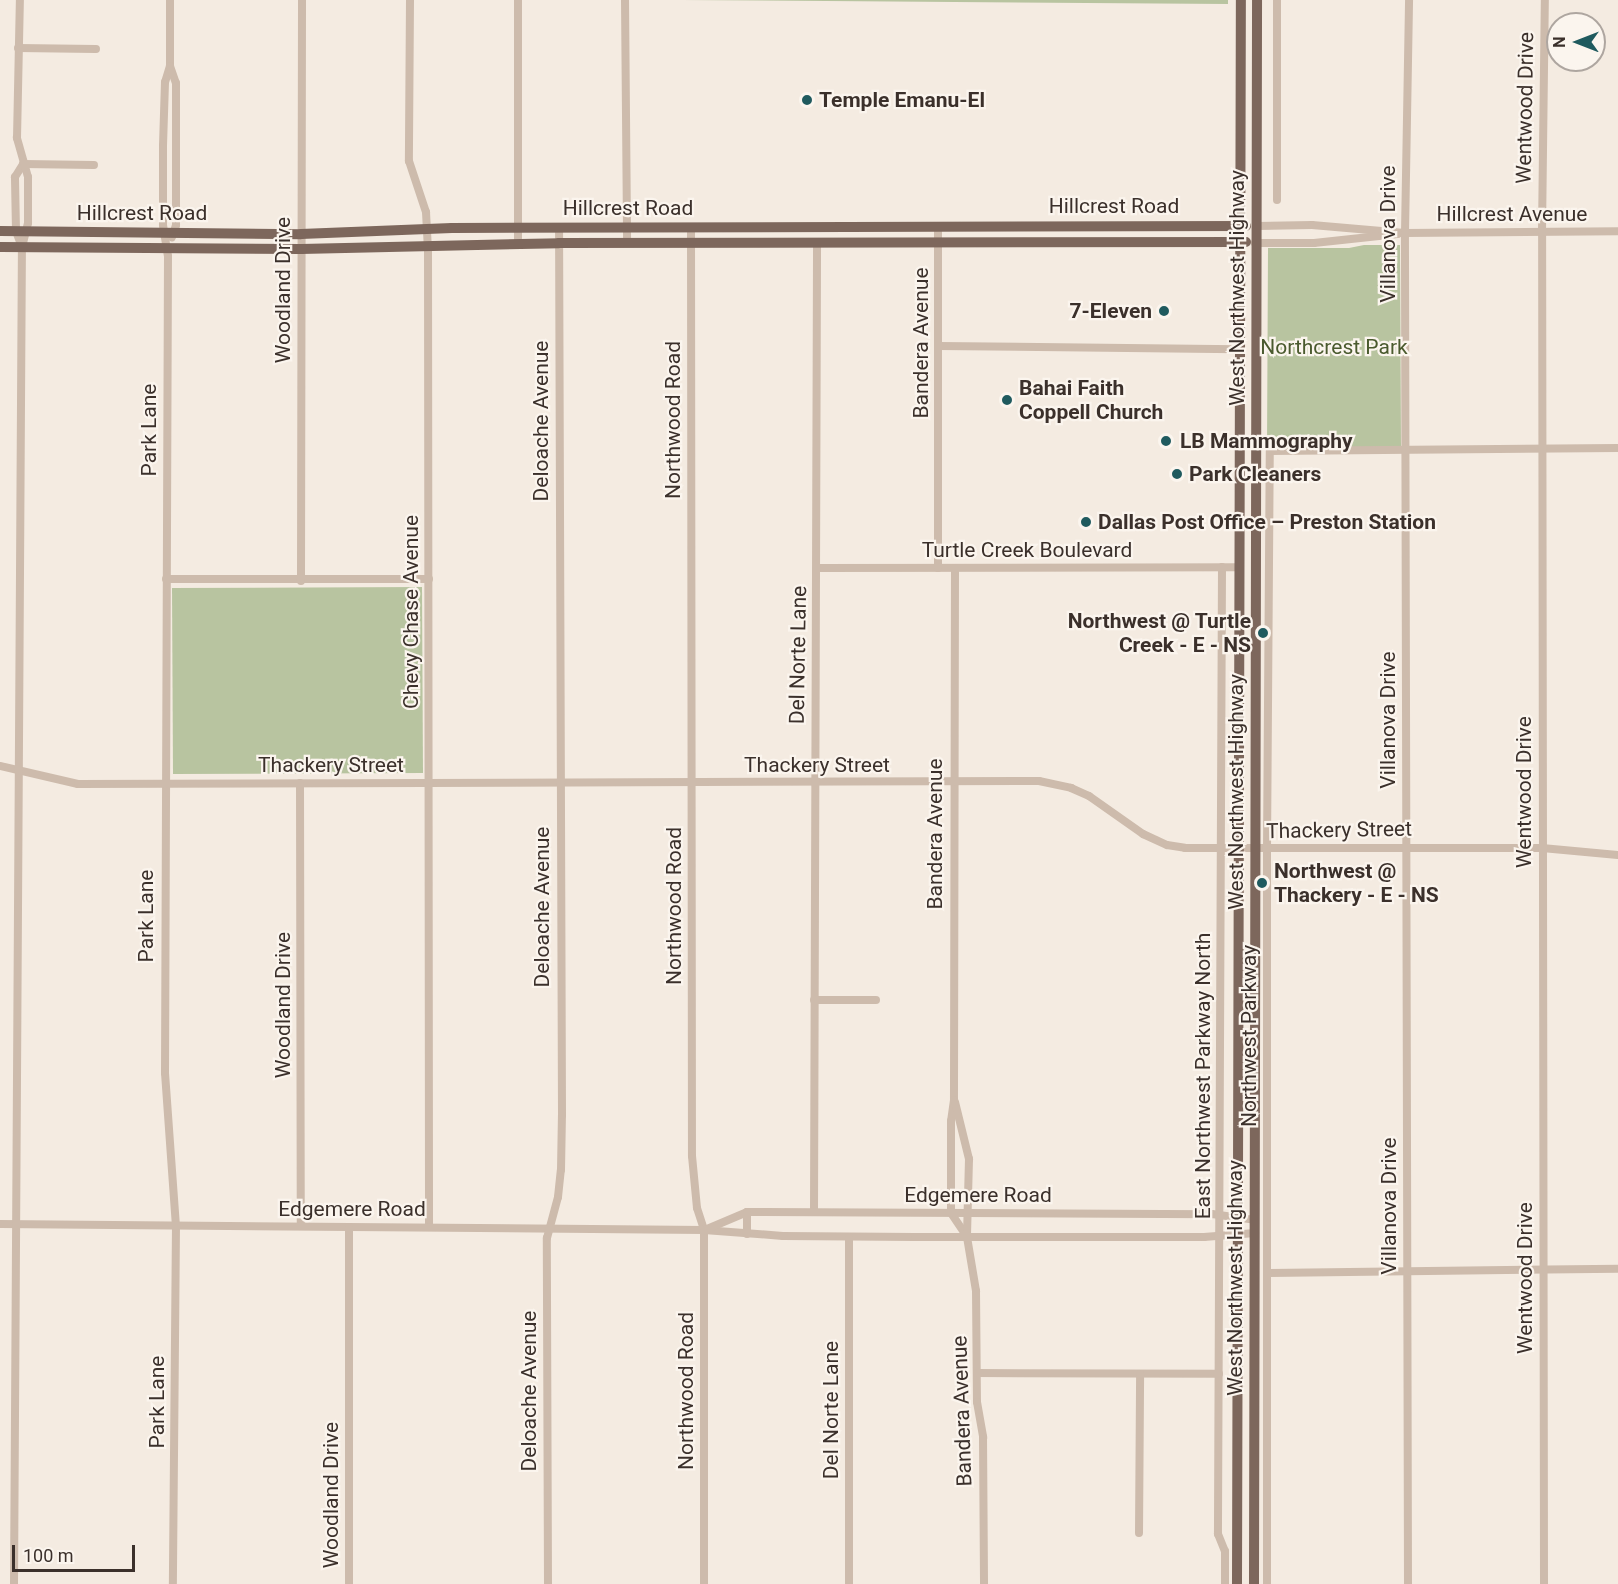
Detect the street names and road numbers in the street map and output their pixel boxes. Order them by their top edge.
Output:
street label: Wentwood Drive [1511,32,1539,184]
street label: Villanova Drive [1375,165,1401,303]
street label: West Northwest Highway [1224,170,1250,406]
street label: Hillcrest Road [1049,193,1179,219]
street label: Hillcrest Road [563,195,693,221]
street label: Hillcrest Road [77,200,207,226]
street label: Hillcrest Avenue [1437,201,1587,227]
street label: Woodland Drive [270,217,296,363]
street label: Bandera Avenue [908,267,934,419]
street label: Deloache Avenue [528,341,554,501]
street label: Northwood Road [660,341,686,499]
street label: Park Lane [136,384,162,476]
street label: Chevy Chase Avenue [398,515,424,709]
street label: Turtle Creek Boulevard [922,537,1132,563]
street label: Del Norte Lane [784,586,812,724]
street label: Villanova Drive [1375,651,1401,789]
street label: West Northwest Highway [1223,674,1249,910]
street label: Wentwood Drive [1511,716,1537,868]
street label: Thackery Street [258,752,404,778]
street label: Thackery Street [744,752,890,778]
street label: Bandera Avenue [922,758,948,910]
street label: Thackery Street [1266,816,1412,844]
street label: Deloache Avenue [529,827,555,987]
street label: Northwood Road [661,827,687,985]
street label: Park Lane [133,870,159,962]
street label: Woodland Drive [270,932,296,1078]
street label: East Northwest Parkway North [1190,933,1216,1219]
street label: Northwest Parkway [1236,945,1262,1127]
street label: Villanova Drive [1376,1137,1402,1275]
street label: West Northwest Highway [1222,1160,1248,1396]
street label: Edgemere Road [904,1182,1052,1208]
street label: Edgemere Road [278,1196,426,1222]
street label: Wentwood Drive [1512,1202,1538,1354]
street label: Deloache Avenue [516,1311,542,1471]
street label: Northwood Road [673,1312,699,1470]
street label: Bandera Avenue [947,1335,977,1487]
street label: Del Norte Lane [818,1341,844,1479]
street label: Park Lane [144,1356,170,1448]
street label: Woodland Drive [318,1422,344,1568]

